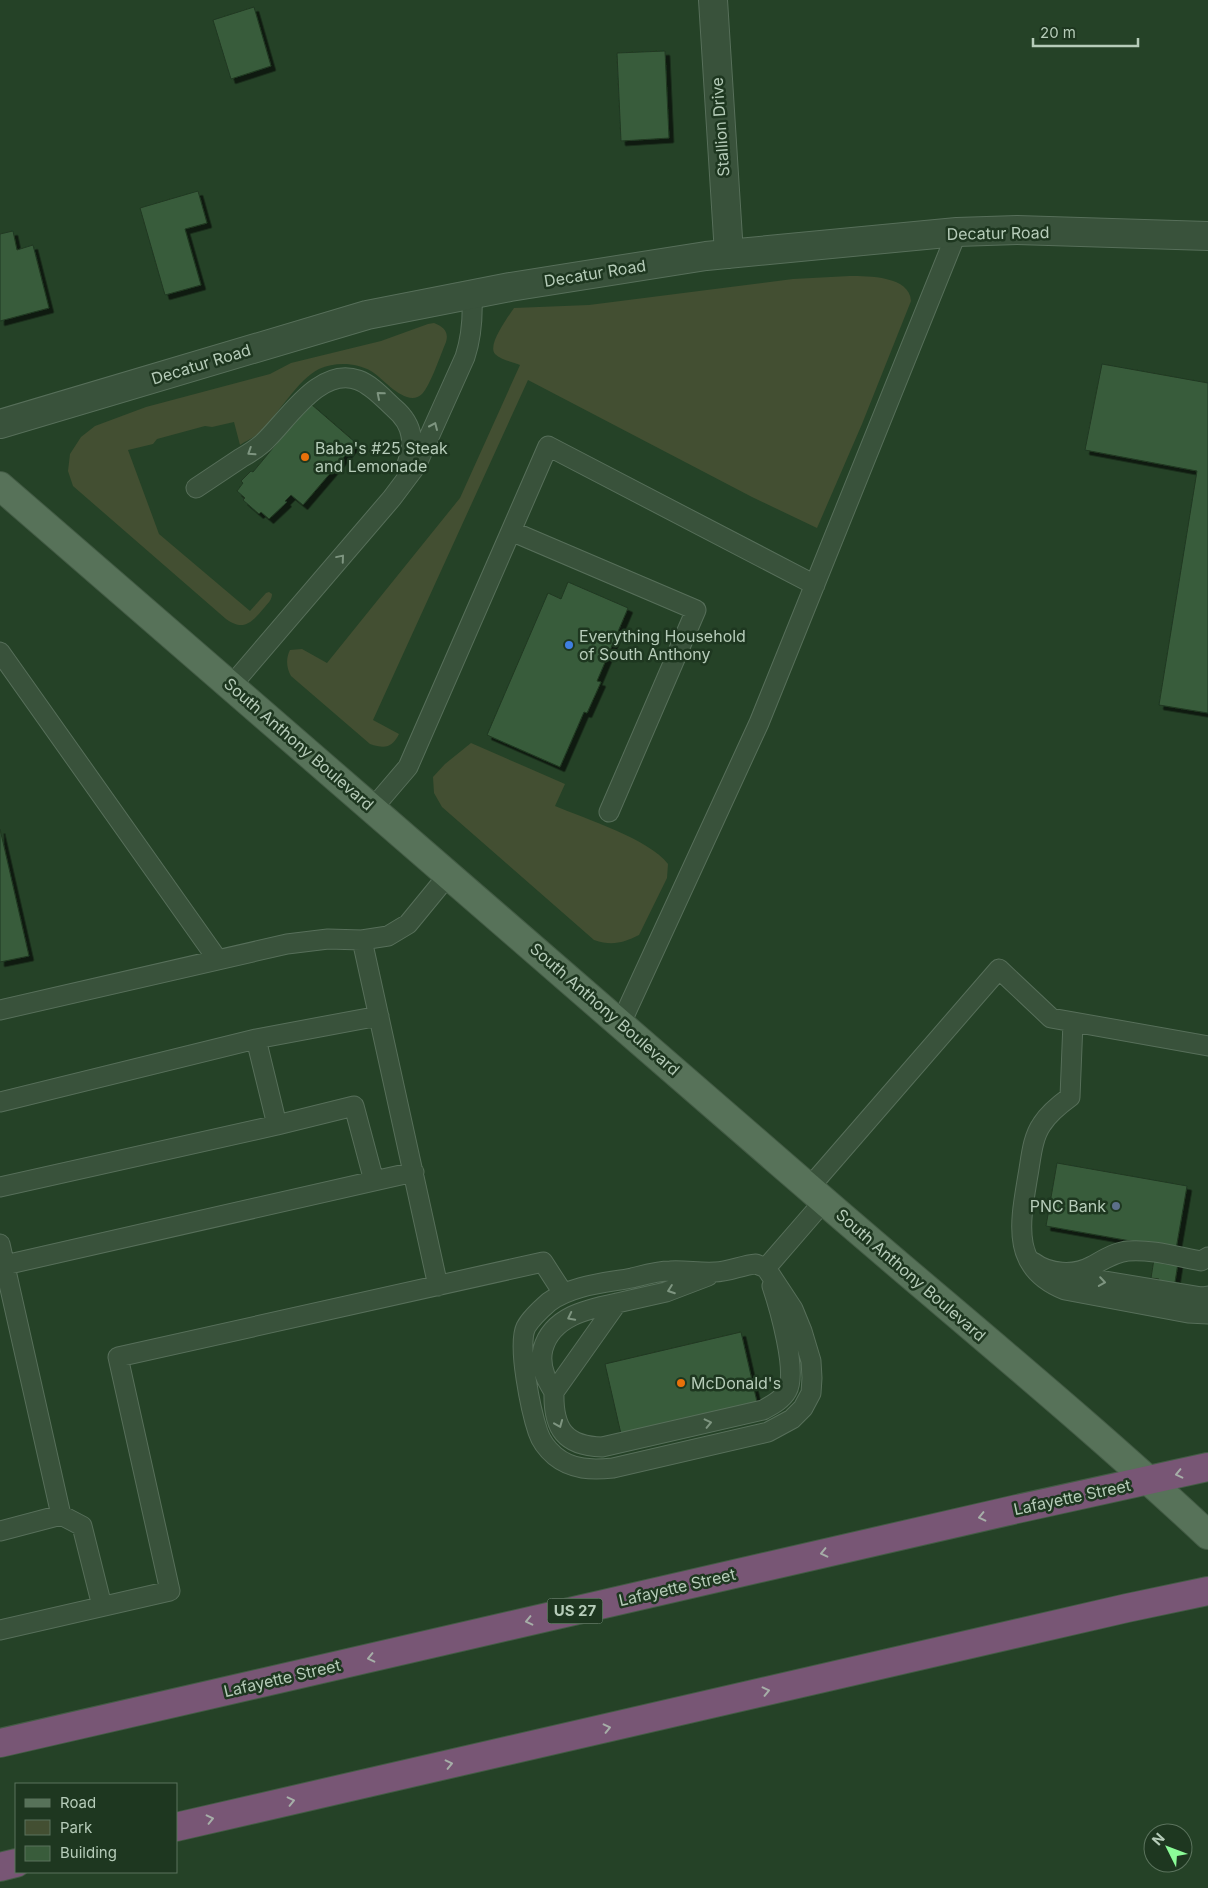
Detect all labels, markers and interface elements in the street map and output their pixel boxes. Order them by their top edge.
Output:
scale bar [1033,15,1138,47]
text: 20 m [1040,23,1076,42]
street label: Stallion Drive [707,77,733,177]
street label: Decatur Road [946,222,1050,244]
street label: Decatur Road [543,255,647,291]
street label: Decatur Road [149,339,253,389]
one-way arrow [376,392,385,401]
one-way arrow [428,422,439,431]
place label: Baba's #25 Steak and Lemonade [315,438,448,476]
one-way arrow [247,445,256,455]
marker: Baba's #25 Steak and Lemonade [299,451,311,463]
one-way arrow [336,554,345,563]
place label: Everything Household of South Anthony [579,626,746,664]
marker: Everything Household of South Anthony [563,639,575,651]
street label: South Anthony Boulevard [220,674,378,814]
street label: South Anthony Boulevard [526,939,684,1079]
place label: PNC Bank [1030,1196,1106,1216]
marker: PNC Bank [1110,1200,1122,1212]
street label: South Anthony Boulevard [832,1205,990,1345]
one-way arrow [1098,1276,1106,1286]
one-way arrow [667,1284,676,1294]
one-way arrow [567,1311,576,1321]
place label: McDonald's [691,1373,781,1393]
marker: McDonald's [675,1377,687,1389]
one-way arrow [704,1418,713,1429]
one-way arrow [553,1419,563,1428]
one-way arrow [1174,1468,1183,1479]
street label: Lafayette Street [1012,1475,1132,1519]
one-way arrow [978,1511,987,1522]
one-way arrow [819,1548,828,1558]
street label: Lafayette Street [617,1564,737,1610]
road number: US 27 [548,1598,602,1624]
one-way arrow [525,1615,534,1626]
one-way arrow [366,1652,375,1663]
street label: Lafayette Street [222,1655,342,1701]
one-way arrow [761,1686,770,1697]
one-way arrow [603,1723,612,1734]
one-way arrow [444,1759,453,1770]
legend [15,1783,178,1873]
text: Road [60,1793,96,1812]
one-way arrow [286,1796,295,1807]
one-way arrow [205,1814,214,1825]
text: Park [60,1818,93,1837]
north arrow [1143,1823,1193,1873]
text: N [1148,1829,1168,1849]
text: Building [60,1843,117,1862]

